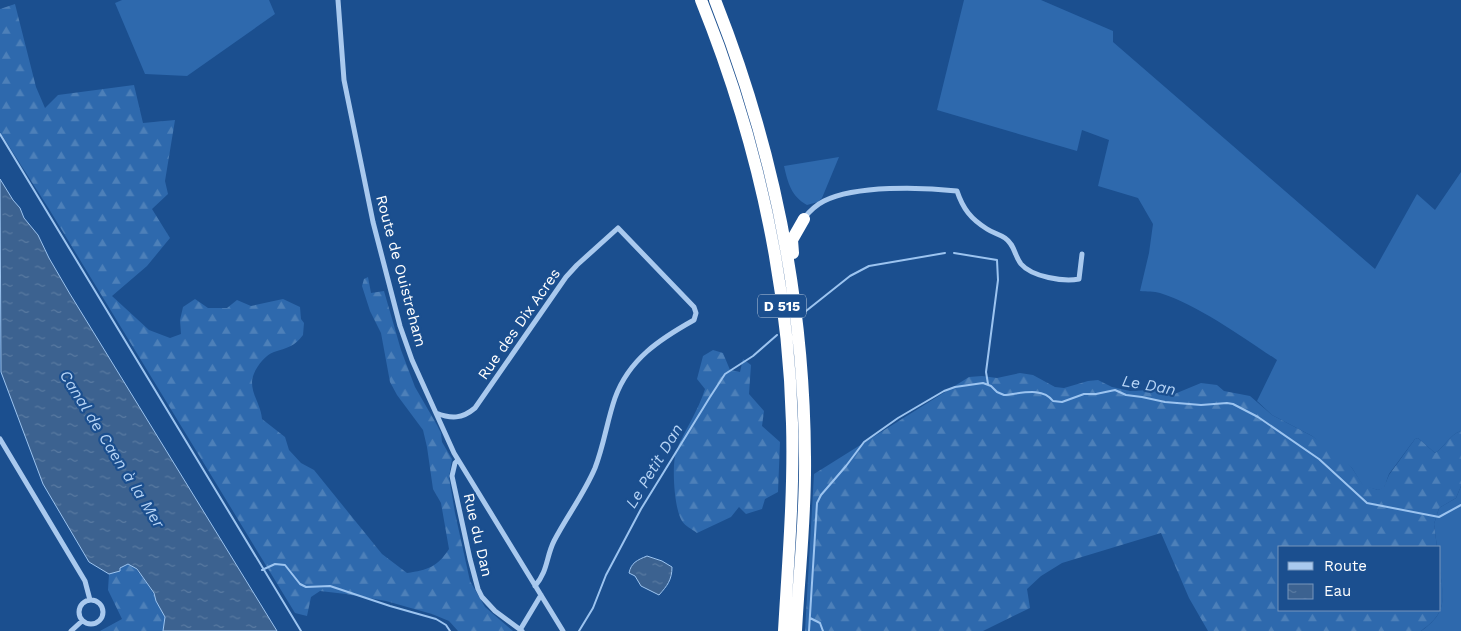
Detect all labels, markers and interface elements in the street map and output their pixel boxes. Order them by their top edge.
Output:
street label: Route de Ouistreham [372,193,430,349]
street label: Rue des Dix Acres [474,265,564,383]
road number: D 515 [758,294,806,318]
water label: Canal de Caen à la Mer [56,367,169,532]
water label: Le Dan [1121,371,1177,399]
water label: Le Petit Dan [621,420,687,512]
street label: Rue du Dan [460,491,496,579]
legend [1278,546,1441,611]
text: Route [1324,557,1367,575]
text: Eau [1324,582,1351,600]

